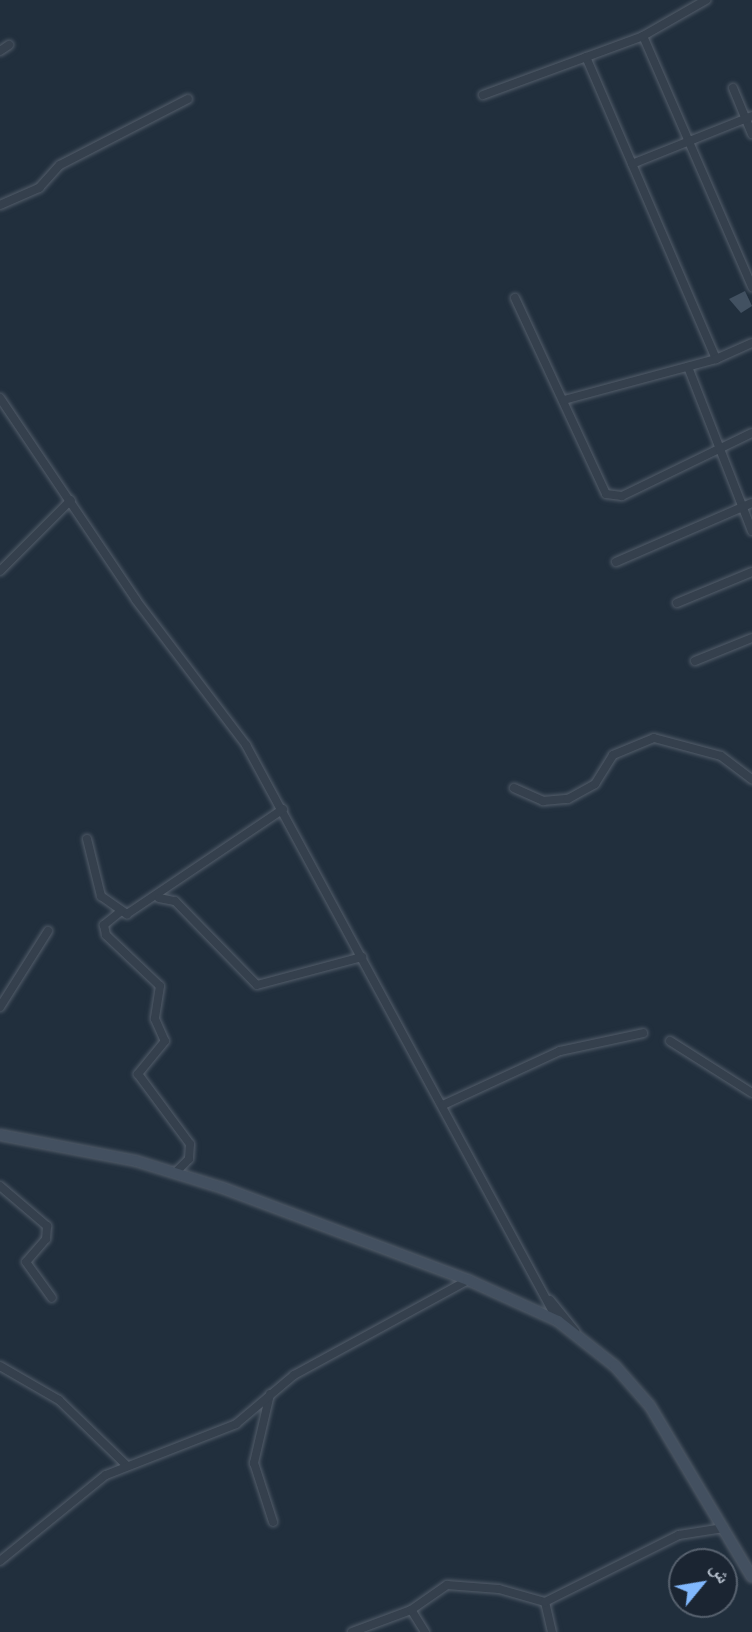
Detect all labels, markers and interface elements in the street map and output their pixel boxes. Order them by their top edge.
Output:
north arrow [668,1548,738,1618]
text: ش [704,1559,735,1588]

